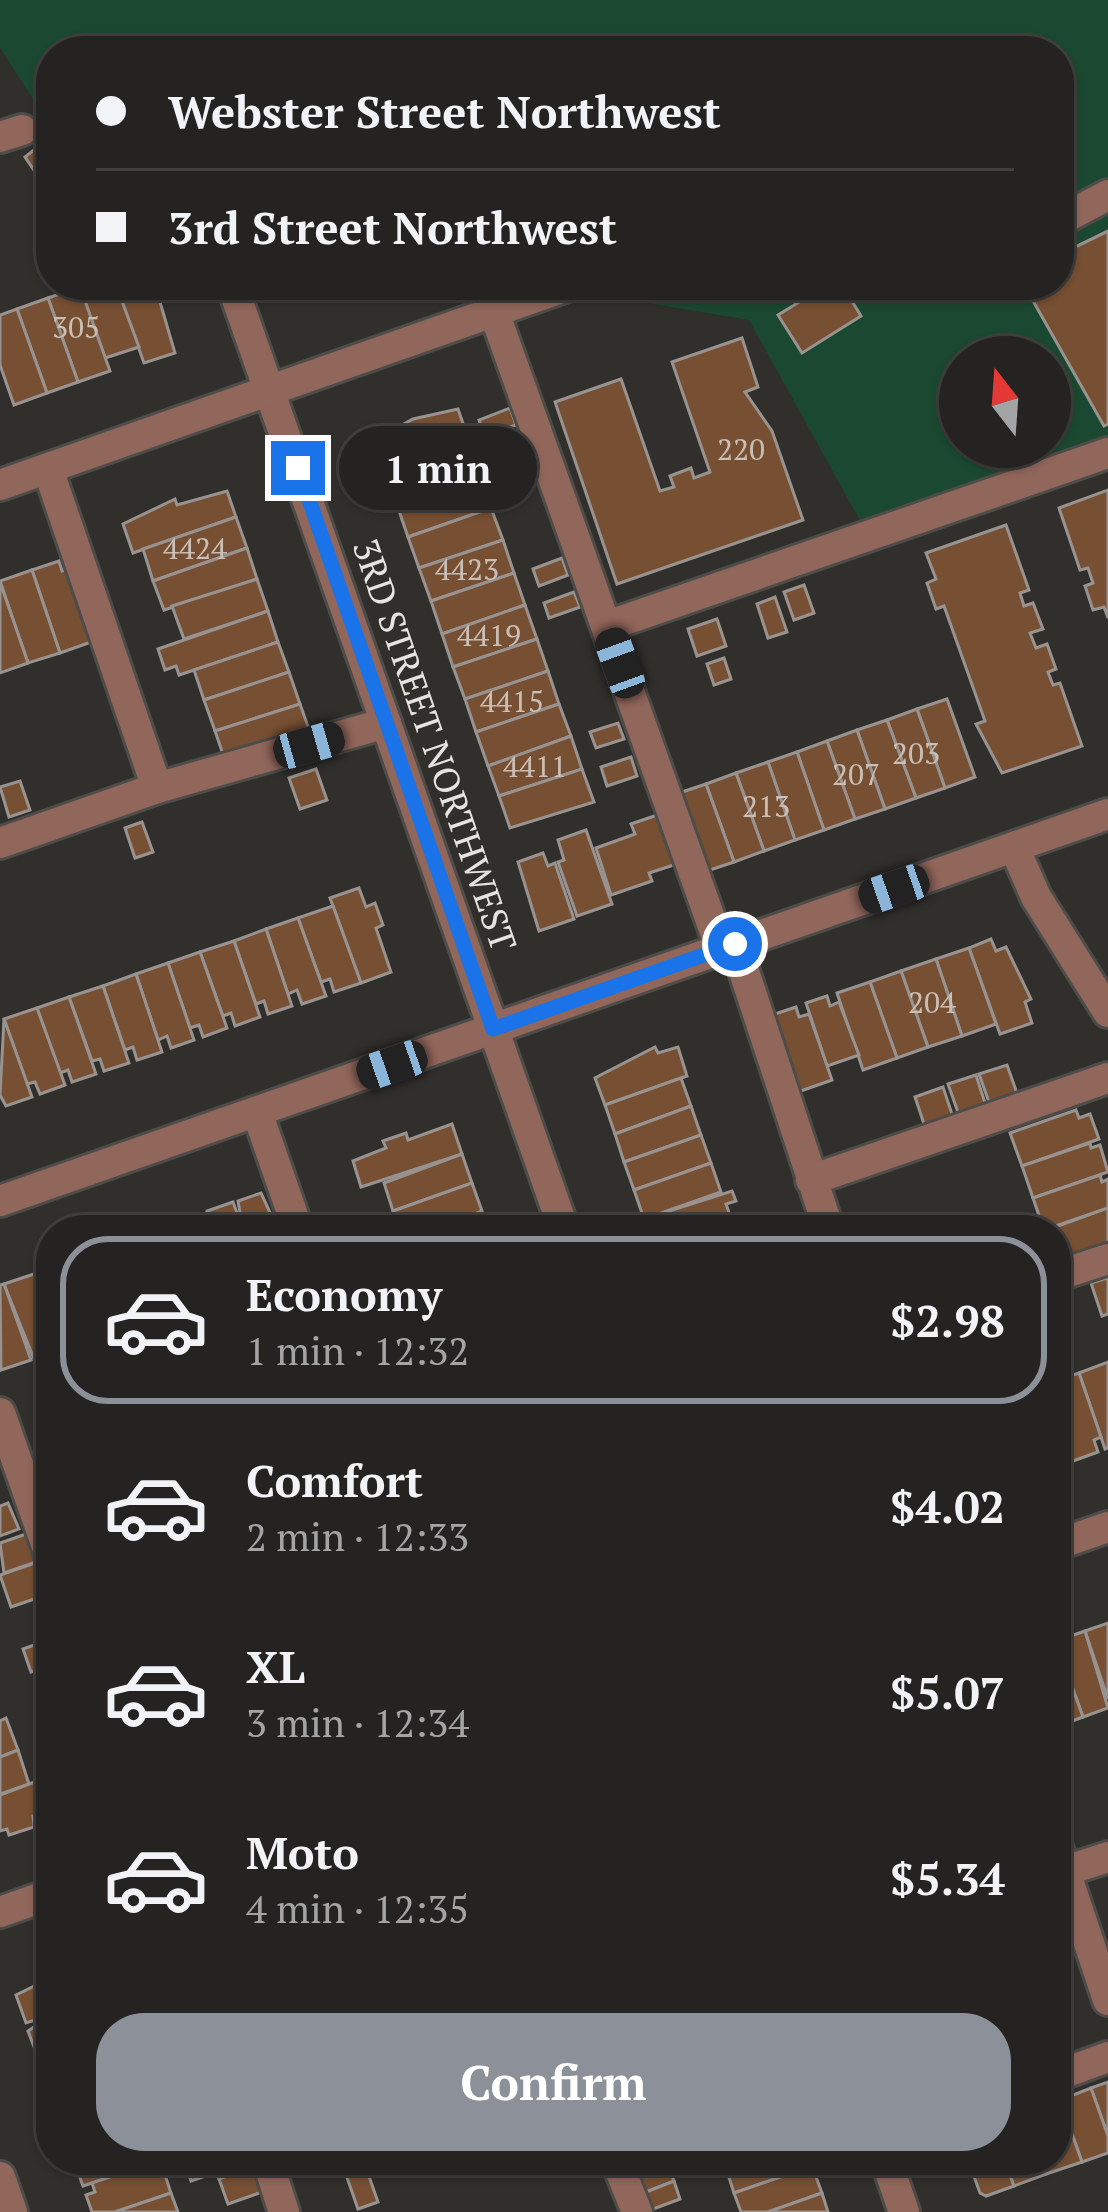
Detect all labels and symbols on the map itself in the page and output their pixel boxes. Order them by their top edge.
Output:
house number: 305 [52,307,100,347]
north arrow [939,336,1071,468]
callout: 1 min [340,426,538,510]
house number: 220 [717,429,765,469]
route end [271,441,325,495]
house number: 4424 [163,528,227,568]
street label: 3RD STREET NORTHWEST [343,533,528,957]
house number: 4423 [435,549,499,589]
house number: 4419 [457,615,521,655]
car [591,623,649,703]
house number: 4415 [480,681,544,721]
car [269,718,349,772]
house number: 203 [892,733,940,773]
house number: 4411 [503,746,567,786]
house number: 207 [832,754,880,794]
house number: 213 [742,786,790,826]
car [854,860,934,918]
route start [708,917,762,971]
house number: 204 [908,982,956,1022]
car [352,1036,432,1094]

